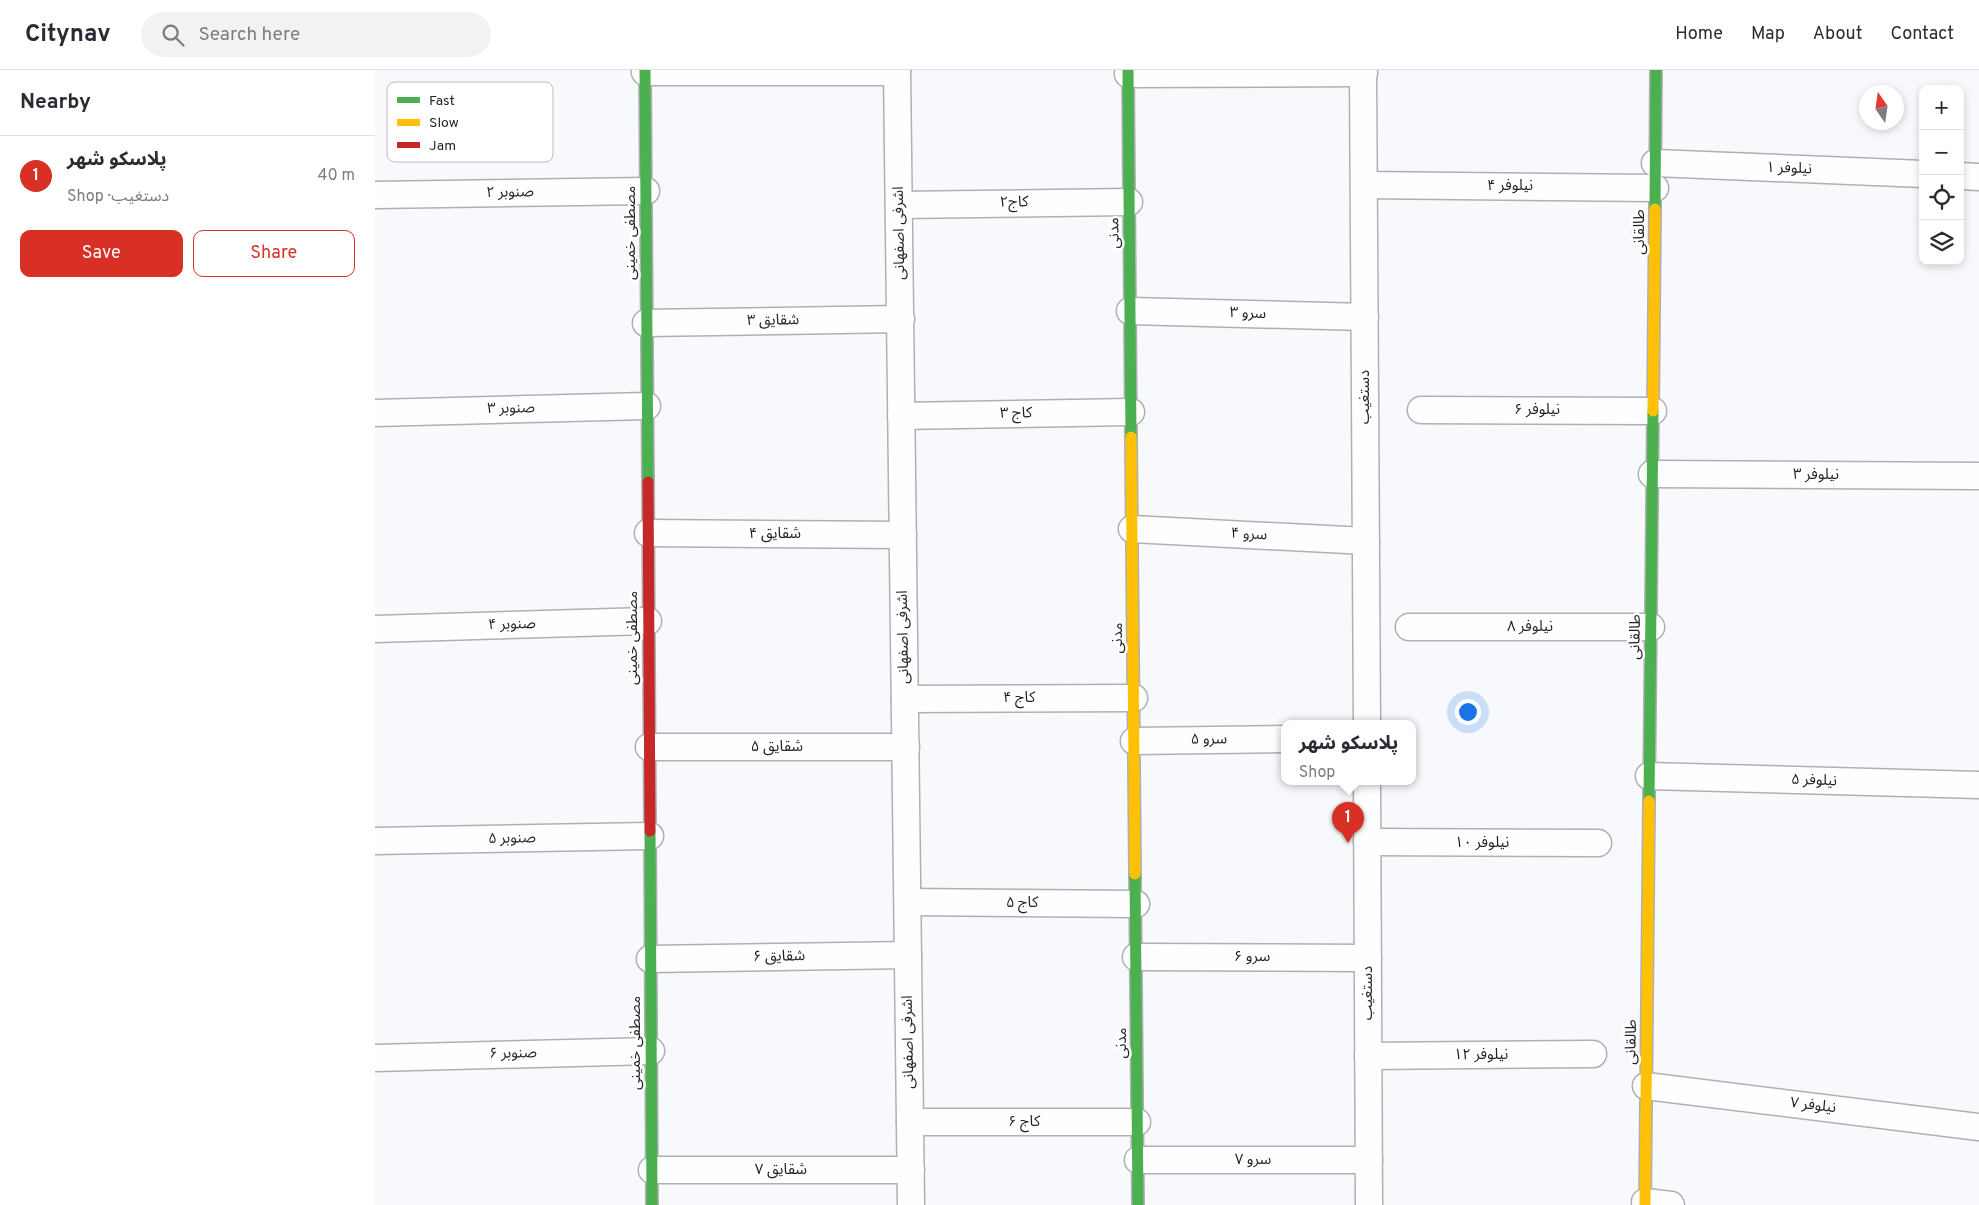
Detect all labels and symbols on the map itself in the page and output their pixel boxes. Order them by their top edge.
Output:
legend [387,82,553,162]
north arrow [1859,85,1904,130]
text: Fast [429,93,455,110]
text: Slow [429,115,459,132]
text: Jam [429,138,456,155]
street label: نیلوفر ۱ [1766,159,1812,179]
street label: نیلوفر ۴ [1487,177,1533,196]
street label: صنوبر ۲ [486,183,534,203]
street label: مصطفی خمینی [622,186,641,280]
street label: اشرفی اصفهانی [890,186,910,280]
street label: کاج۲ [999,193,1029,214]
street label: طالقانی [1631,209,1650,255]
street label: مدنی [1105,217,1125,249]
street label: سرو ۳ [1229,304,1267,324]
street label: شقایق ۳ [747,311,800,331]
street label: دستغیب [1356,370,1375,424]
street label: صنوبر ۳ [487,399,535,419]
street label: نیلوفر ۶ [1514,401,1560,420]
street label: کاج ۳ [1000,404,1033,425]
street label: نیلوفر ۳ [1793,466,1839,485]
street label: شقایق ۴ [749,525,801,544]
street label: سرو ۴ [1230,525,1268,545]
street label: اشرفی اصفهانی [894,590,914,684]
street label: مصطفی خمینی [624,591,643,685]
street label: طالقانی [1626,614,1646,660]
street label: صنوبر ۴ [488,615,536,635]
street label: نیلوفر ۸ [1507,618,1553,637]
street label: مدنی [1109,623,1128,653]
street label: کاج ۴ [1003,689,1036,709]
your location [1455,699,1481,725]
street label: سرو ۵ [1191,730,1228,750]
street label: شقایق ۵ [751,738,803,757]
street label: نیلوفر ۵ [1791,771,1837,791]
pin: 1 [1332,802,1364,843]
street label: صنوبر ۵ [488,829,536,849]
street label: نیلوفر ۱۰ [1455,834,1509,853]
street label: کاج ۵ [1006,894,1039,914]
street label: شقایق ۶ [753,947,806,967]
street label: سرو ۶ [1234,948,1270,967]
street label: دستغیب [1359,966,1378,1020]
street label: اشرفی اصفهانی [899,995,919,1089]
street label: مصطفی خمینی [627,996,646,1090]
street label: طالقانی [1622,1019,1642,1065]
street label: مدنی [1113,1028,1132,1058]
street label: صنوبر ۶ [489,1044,537,1064]
street label: نیلوفر ۱۲ [1454,1046,1508,1065]
street label: نیلوفر ۷ [1789,1094,1837,1118]
street label: کاج ۶ [1008,1113,1041,1133]
street label: سرو ۷ [1235,1151,1271,1170]
street label: شقایق ۷ [755,1161,807,1180]

